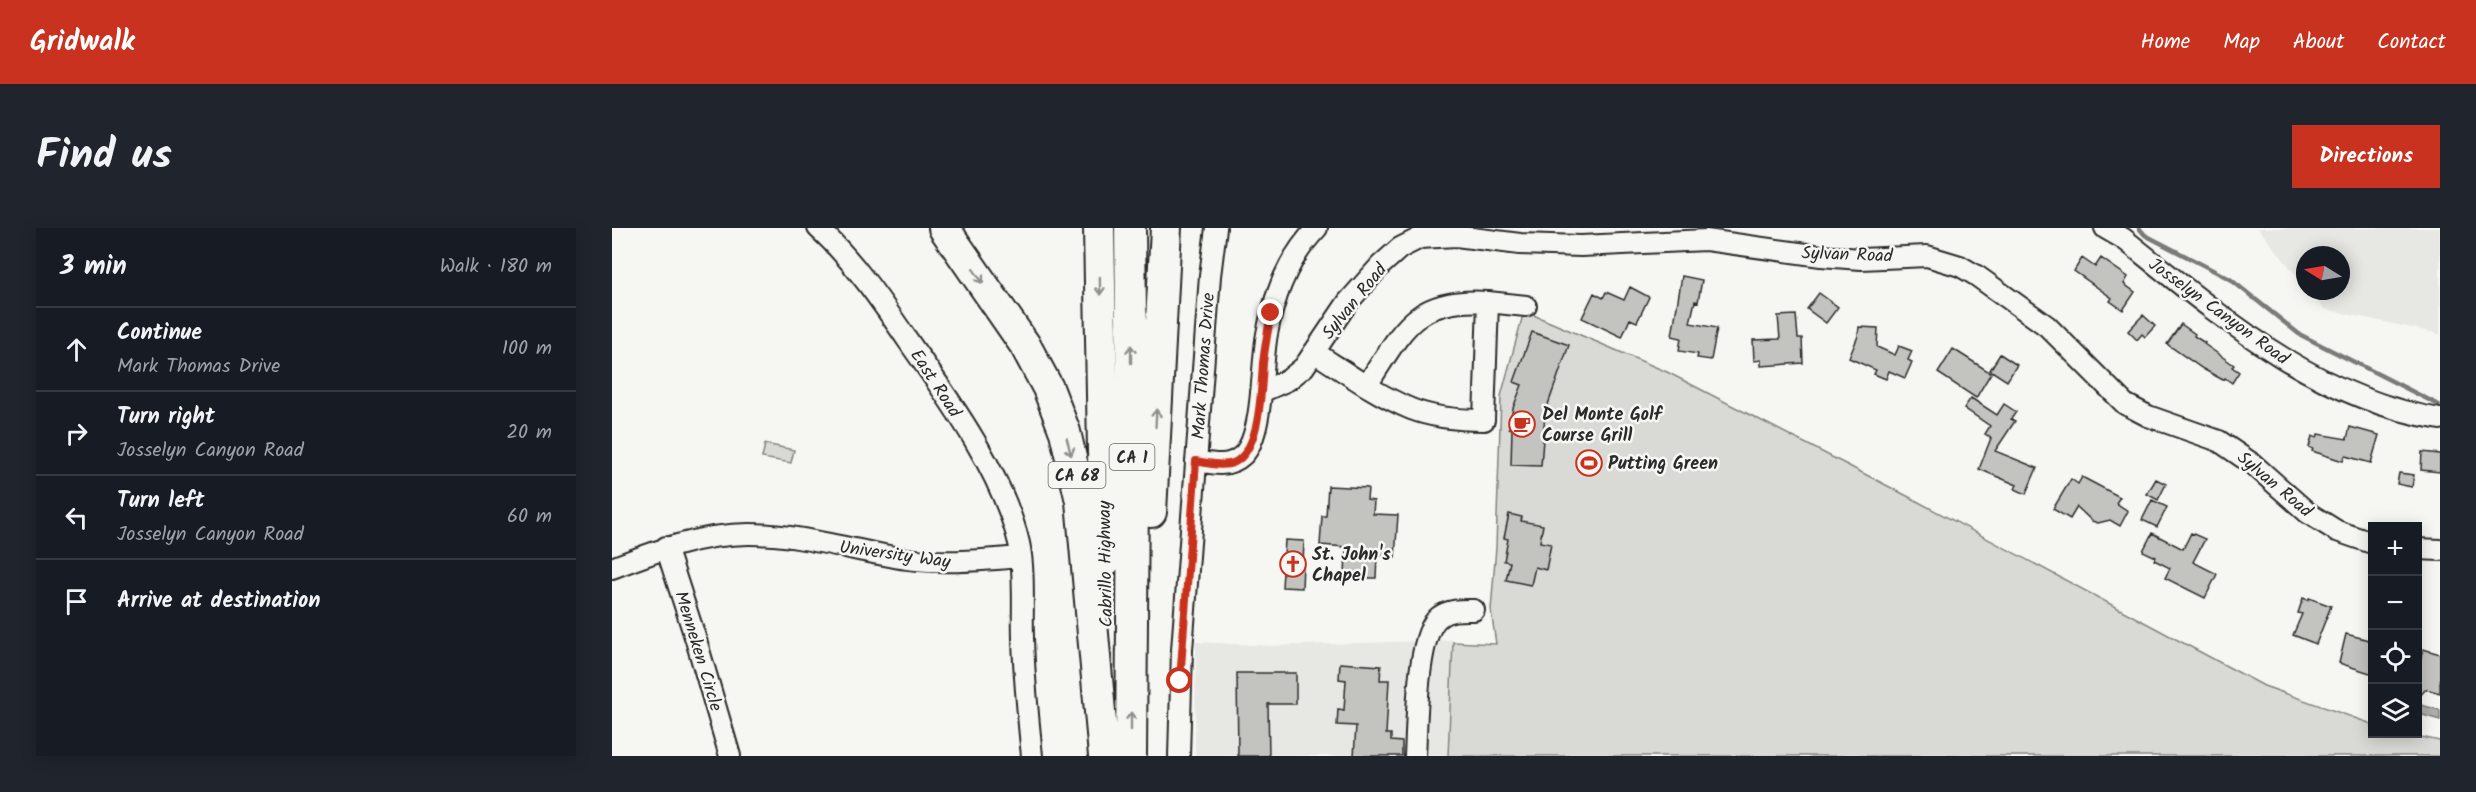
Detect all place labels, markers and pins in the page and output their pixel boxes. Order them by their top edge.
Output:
place label: Del Monte Golf Course Grill [1542,401,1664,451]
cafe icon: Del Monte Golf Course Grill [1507,409,1537,439]
sports icon: Putting Green [1574,448,1604,478]
place label: Putting Green [1608,450,1718,479]
place label: St. John's Chapel [1312,541,1391,591]
church icon: St. John's Chapel [1278,549,1308,579]

